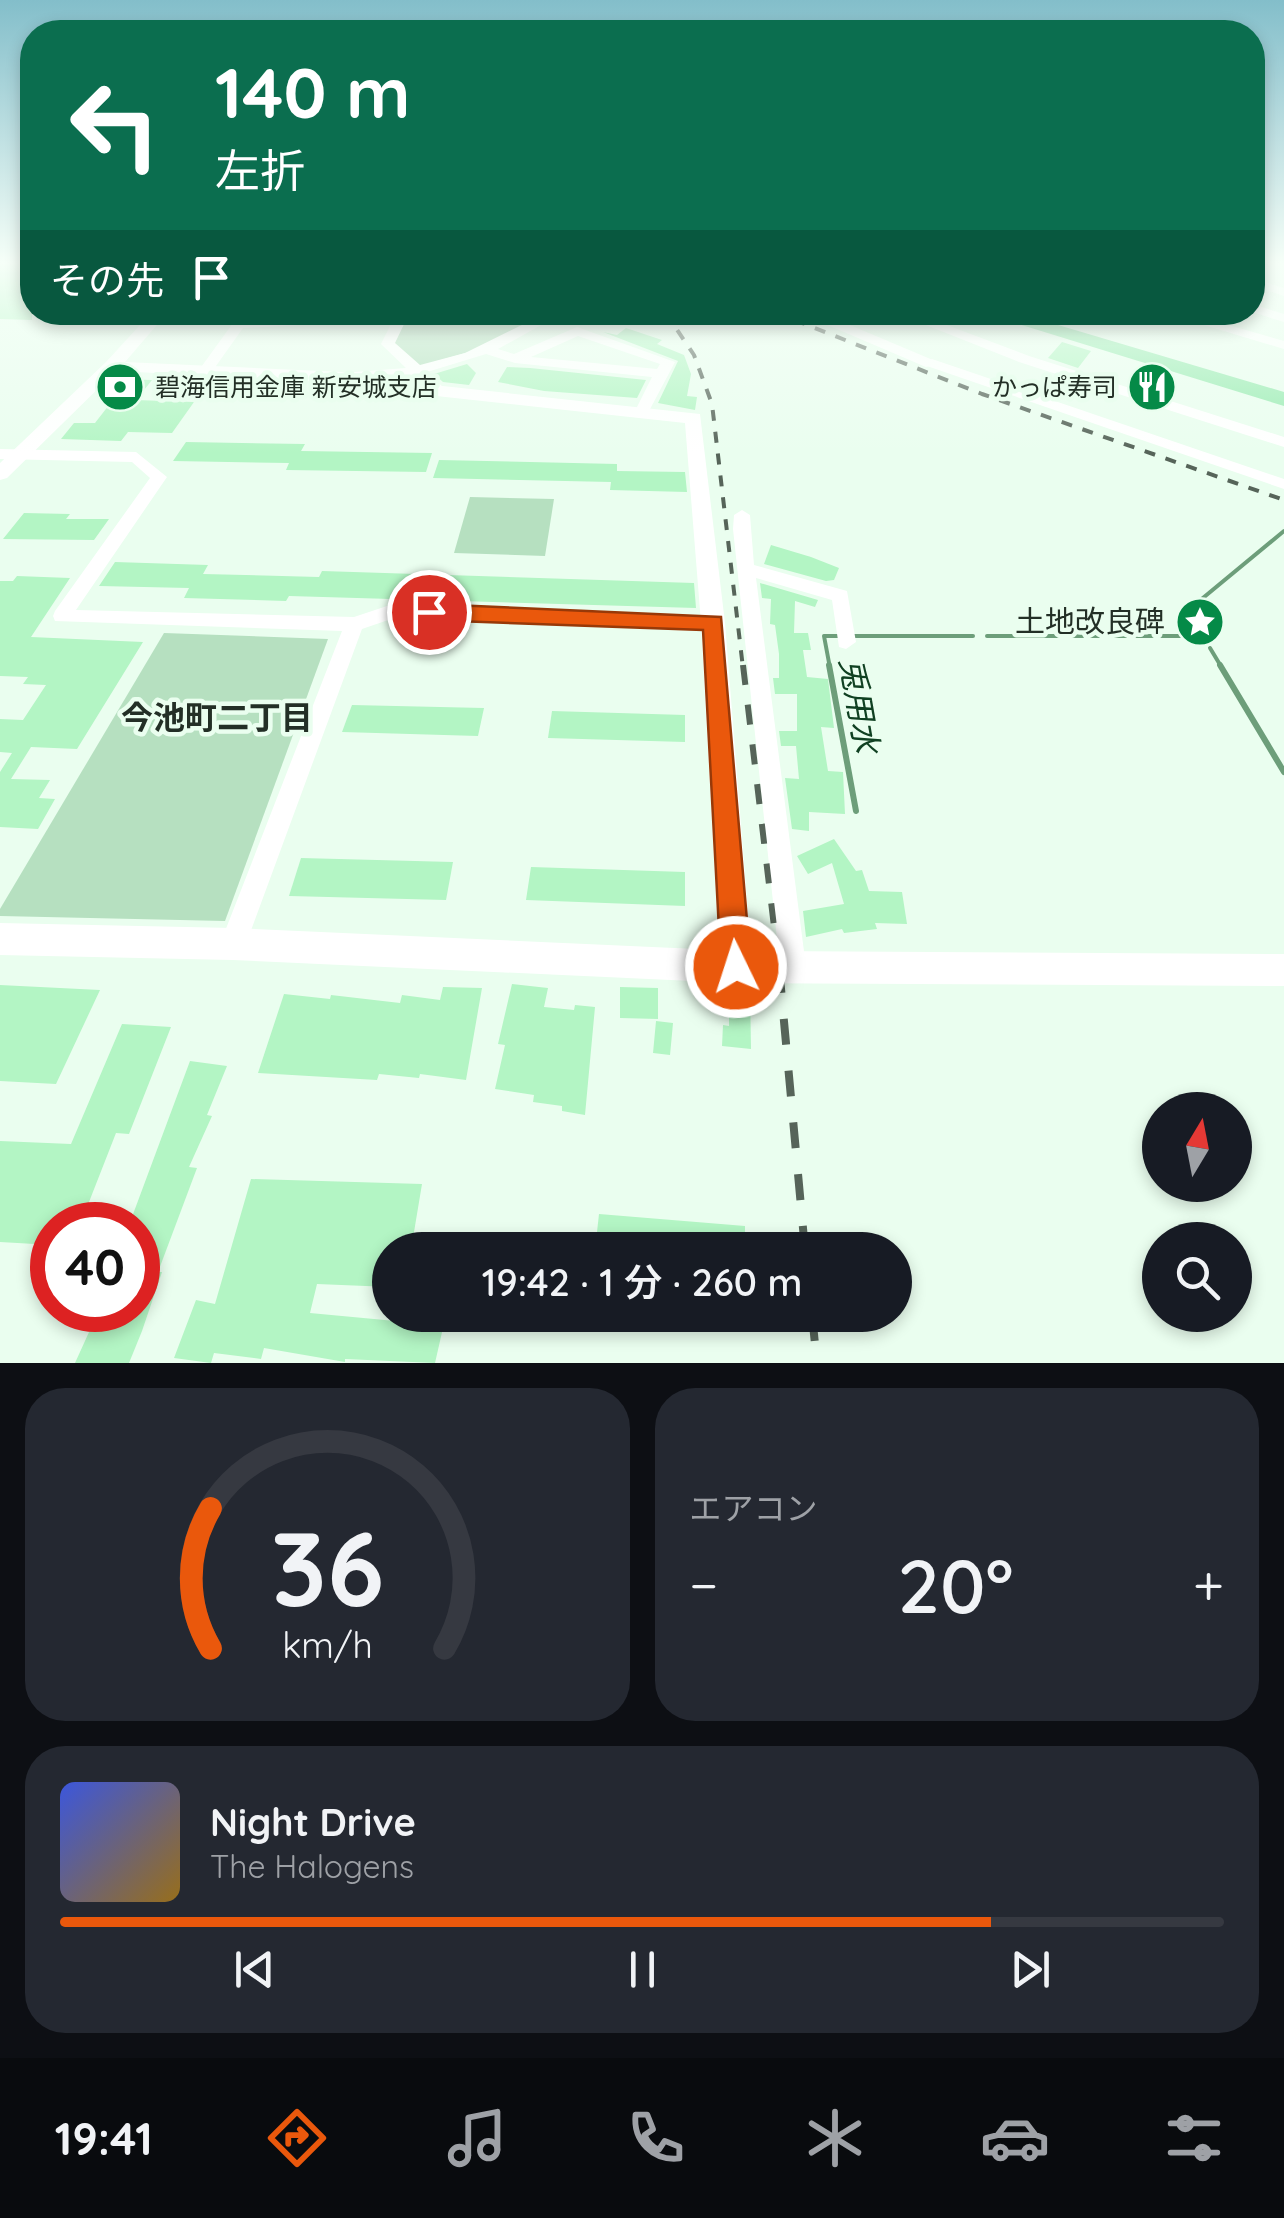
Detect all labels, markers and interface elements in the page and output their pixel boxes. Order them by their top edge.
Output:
text: 140 m [215,48,411,136]
icon: left [50,60,180,190]
text: 左折 [215,142,305,198]
icon: arrive [184,250,239,305]
text: その先 [50,256,164,304]
bank icon: 碧海信用金庫 新安城支店 [94,361,146,413]
restaurant icon: かっぱ寿司 [1126,361,1178,413]
place label: 碧海信用金庫 新安城支店 [155,371,437,402]
place label: かっぱ寿司 [992,371,1117,402]
pin [387,570,472,655]
icon: arrive [402,585,457,640]
place icon: 土地改良碑 [1174,596,1226,648]
place label: 土地改良碑 [1015,602,1165,640]
water label: 兎用水 [832,654,889,759]
district label: 今池町二丁目 [121,697,313,737]
position arrow [684,915,788,1019]
north arrow [1142,1092,1252,1202]
map controls [1142,1092,1252,1332]
speed limit sign: 40 [30,1202,160,1332]
button: search [1142,1222,1252,1332]
text: 19:42 · 1 分 · 260 m [482,1258,802,1306]
text: エアコン [690,1488,818,1528]
text: 36 [271,1502,384,1632]
text: 20° [898,1538,1013,1632]
text: − [690,1550,718,1619]
text: + [1193,1550,1224,1619]
text: km/h [282,1622,373,1667]
text: Night Drive [210,1798,416,1846]
text: The Halogens [210,1846,414,1886]
icon: previous [227,1942,282,1997]
icon: pause [615,1942,670,1997]
icon: next [1003,1942,1058,1997]
icon: directions [262,2103,332,2173]
icon: music [442,2103,512,2173]
icon: phone [621,2103,691,2173]
icon: climate [800,2103,870,2173]
icon: car [980,2103,1050,2173]
icon: filters [1159,2103,1229,2173]
text: 19:41 [55,2110,153,2166]

